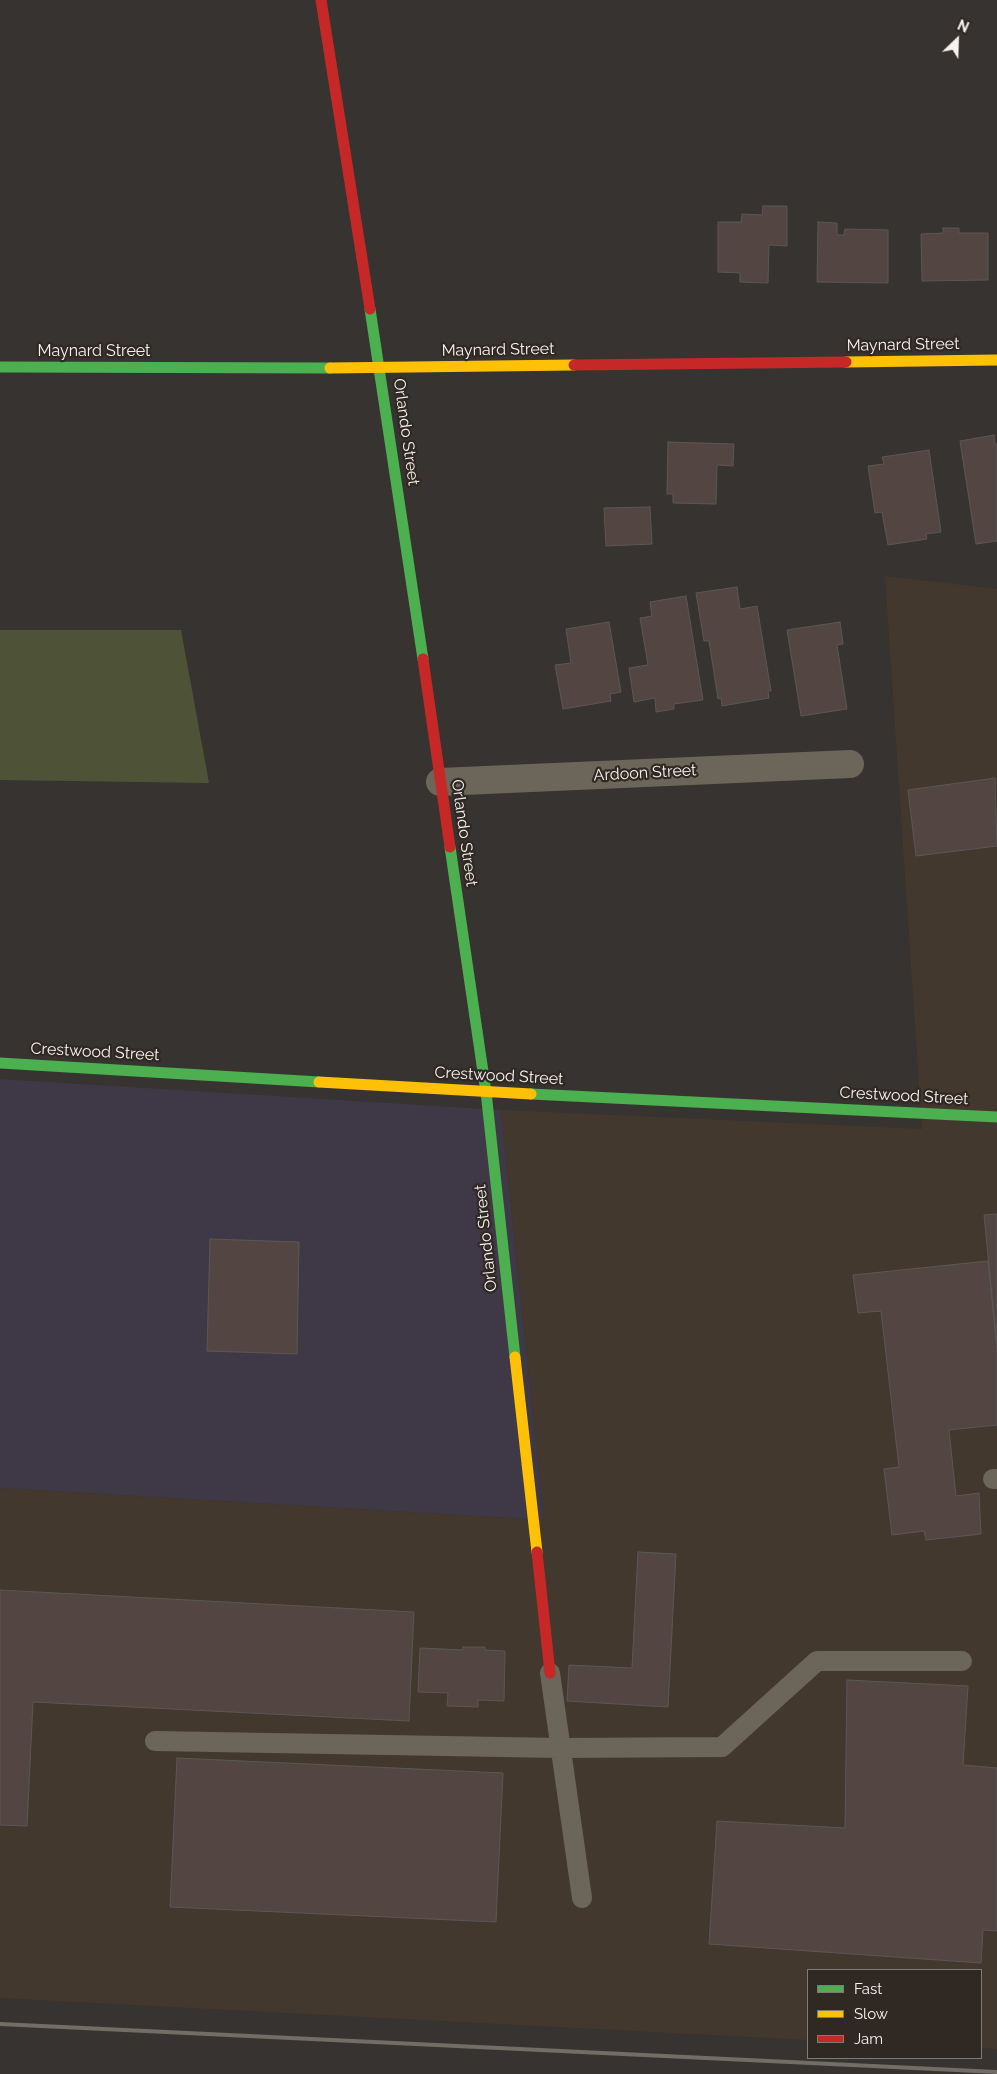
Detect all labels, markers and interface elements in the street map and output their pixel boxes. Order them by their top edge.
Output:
north arrow [932,15,982,65]
text: N [955,17,971,36]
street label: Maynard Street [846,334,960,356]
street label: Maynard Street [441,339,555,361]
street label: Maynard Street [38,341,150,361]
street label: Orlando Street [389,377,423,487]
street label: Ardoon Street [593,761,697,785]
street label: Orlando Street [447,778,481,888]
street label: Crestwood Street [30,1039,160,1065]
street label: Crestwood Street [434,1063,564,1089]
street label: Crestwood Street [839,1083,969,1109]
street label: Orlando Street [471,1183,501,1293]
legend [807,1969,982,2059]
text: Fast [854,1980,882,1998]
text: Slow [854,2005,888,2023]
text: Jam [854,2030,883,2048]

